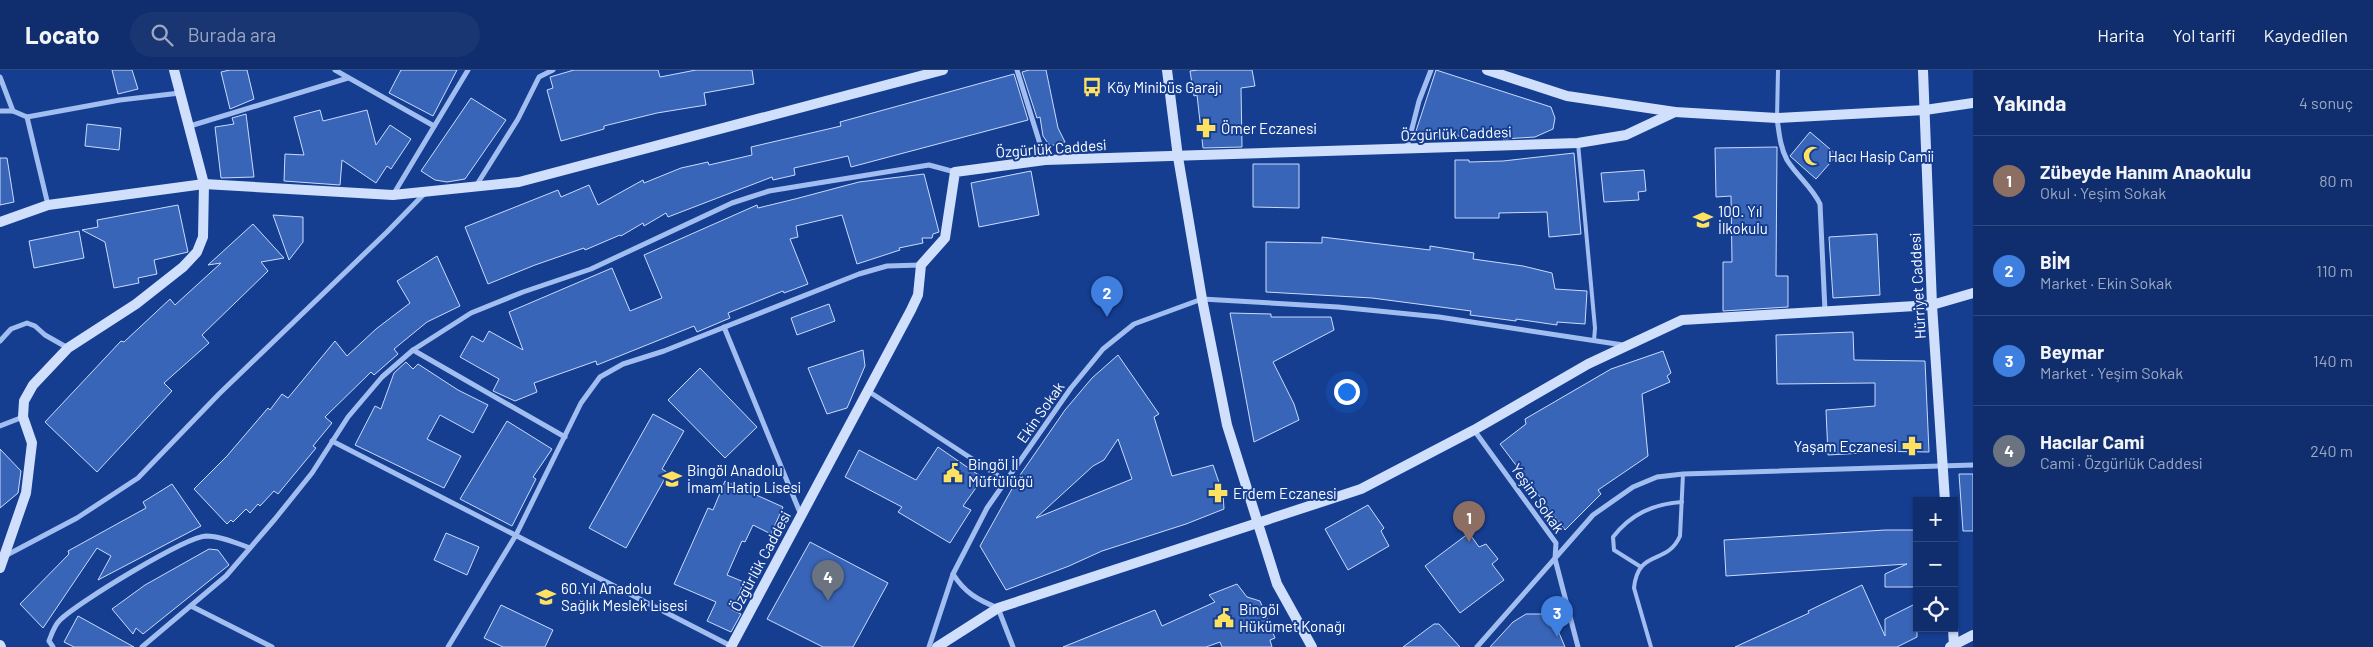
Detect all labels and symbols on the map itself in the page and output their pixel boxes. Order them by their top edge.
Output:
bus stop icon: Köy Minibüs Garajı [1081,76,1103,98]
place label: Köy Minibüs Garajı [1107,78,1222,96]
pharmacy icon: Ömer Eczanesi [1195,117,1217,139]
place label: Ömer Eczanesi [1221,119,1317,137]
street label: Özgürlük Caddesi [1400,122,1512,144]
street label: Özgürlük Caddesi [995,135,1107,161]
mosque icon: Hacı Hasip Camii [1802,145,1824,167]
place label: Hacı Hasip Camii [1828,147,1934,165]
place label: 100. Yıl İlkokulu [1718,202,1768,237]
school or university icon: 100. Yıl İlkokulu [1692,209,1714,231]
street label: Hürriyet Caddesi [1905,232,1929,340]
pin: 2 [1091,276,1123,317]
street label: Ekin Sokak [1012,378,1068,446]
your location [1334,379,1360,405]
pharmacy icon: Yaşam Eczanesi [1901,435,1923,457]
place label: Yaşam Eczanesi [1794,437,1897,455]
place label: Bingöl İl Müftülüğü [968,455,1033,490]
street label: Yeşim Sokak [1507,460,1569,537]
place label: Bingöl Anadolu İmam Hatip Lisesi [687,461,801,496]
public building icon: Bingöl İl Müftülüğü [942,462,964,484]
school or university icon: Bingöl Anadolu İmam Hatip Lisesi [661,468,683,490]
pharmacy icon: Erdem Eczanesi [1207,482,1229,504]
place label: Erdem Eczanesi [1233,484,1337,502]
pin: 1 [1453,501,1485,542]
street label: Özgürlük Caddesi [726,508,794,614]
pin: 4 [812,560,844,601]
place label: 60.Yıl Anadolu Sağlık Meslek Lisesi [561,579,688,614]
school or university icon: 60.Yıl Anadolu Sağlık Meslek Lisesi [535,586,557,608]
pin: 3 [1541,596,1573,637]
place label: Bingöl Hükümet Konağı [1239,600,1345,635]
public building icon: Bingöl Hükümet Konağı [1213,607,1235,629]

